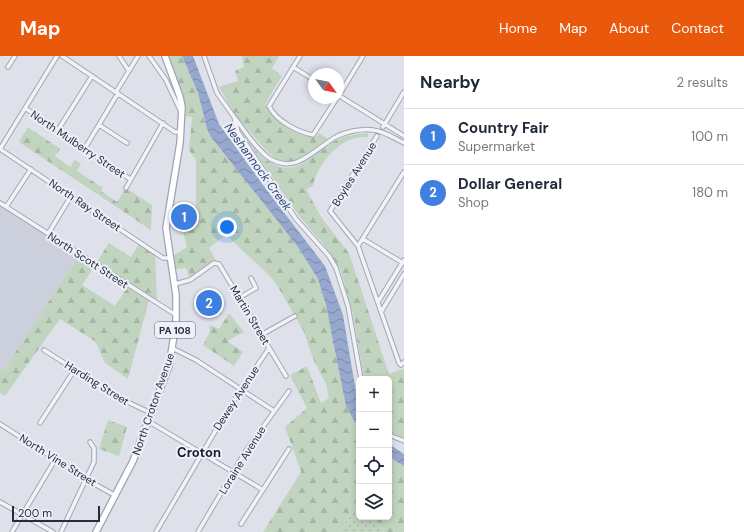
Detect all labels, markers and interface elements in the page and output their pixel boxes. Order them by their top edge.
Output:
text: Map [20,16,60,41]
text: Home [499,19,537,37]
text: Map [559,19,587,37]
text: About [609,19,649,37]
text: Contact [671,19,724,37]
north arrow [308,68,344,104]
text: Nearby [420,71,480,93]
text: 2 results [677,74,728,91]
street label: North Mulberry Street [28,107,128,181]
text: Country Fair [458,118,549,138]
water label: Neshannock Creek [221,120,296,215]
text: 1 [431,128,435,145]
text: 100 m [691,128,728,145]
text: Supermarket [458,138,535,155]
street label: Boyles Avenue [329,139,379,209]
text: Dollar General [458,174,562,194]
street label: North Ray Street [46,176,124,234]
text: 2 [429,184,437,201]
text: 180 m [692,184,728,201]
text: Shop [458,194,489,211]
pin: 1 [171,202,197,232]
your location [217,217,237,237]
street label: North Scott Street [45,229,131,291]
street label: Martin Street [227,283,273,347]
pin: 2 [196,288,222,318]
road number: PA 108 [155,322,195,338]
street label: North Croton Avenue [129,351,177,457]
street label: Harding Street [62,358,132,408]
street label: Dewey Avenue [210,363,262,433]
map controls [356,376,392,520]
button: + [356,376,392,412]
button: − [356,412,392,448]
street label: Loraine Avenue [215,423,269,497]
street label: North Vine Street [17,431,99,489]
district label: Croton [177,444,221,461]
button: locate [356,448,392,484]
button: layers [356,484,392,520]
scale bar [12,504,100,523]
text: 200 m [18,506,52,520]

